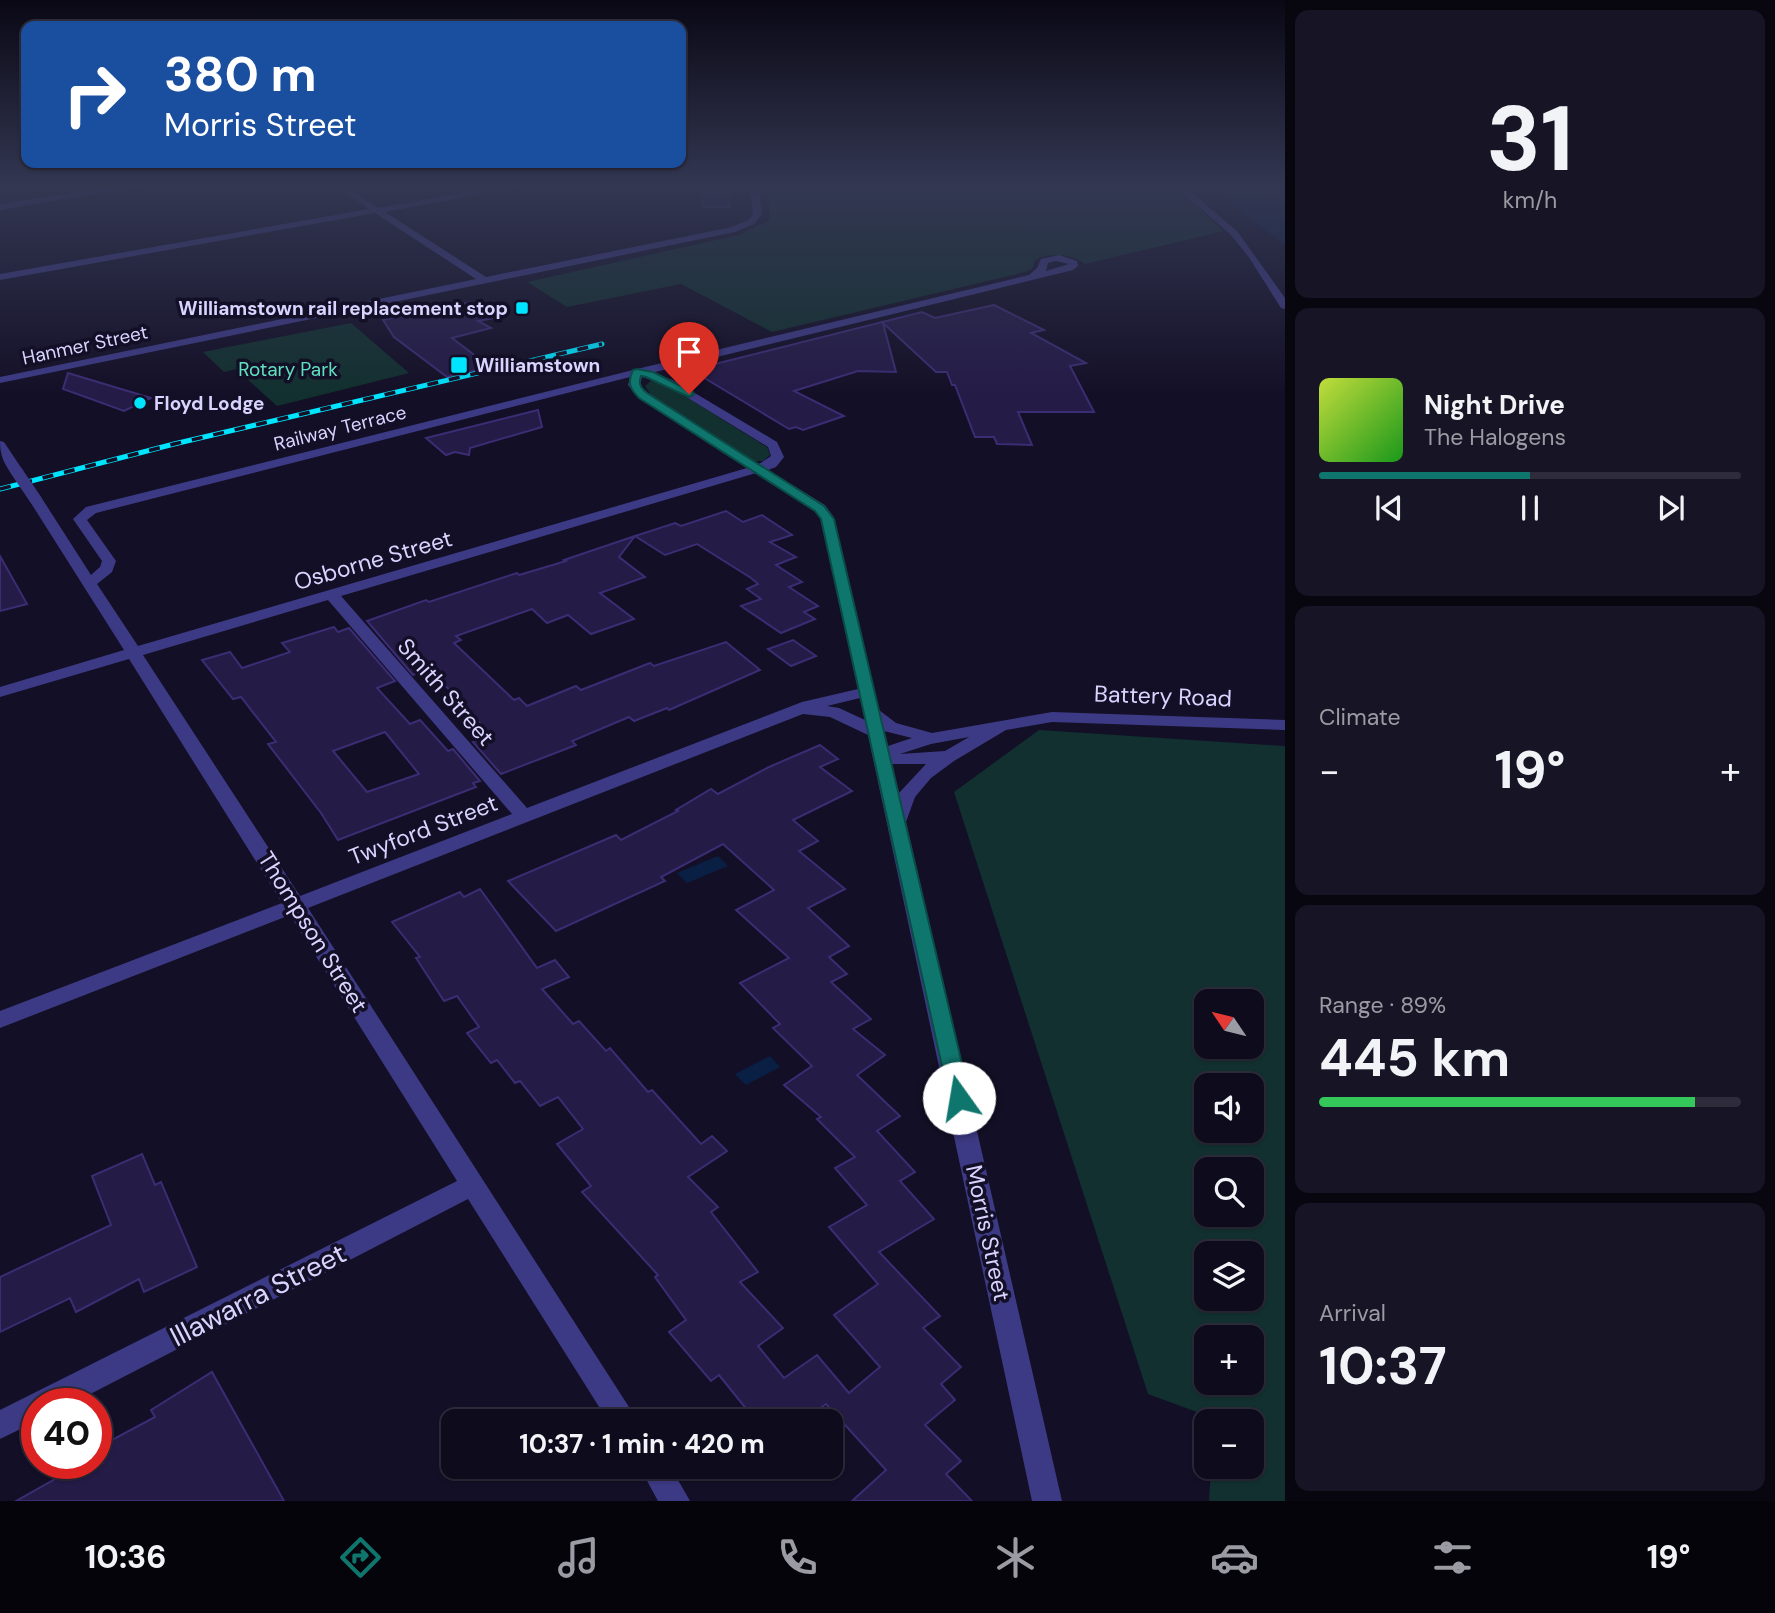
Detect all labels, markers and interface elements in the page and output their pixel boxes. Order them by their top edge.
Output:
text: 380 m [164,42,317,106]
icon: right [49,49,140,140]
text: 31 [1486,80,1574,198]
text: Morris Street [164,104,357,146]
text: km/h [1503,185,1557,215]
place label: Williamstown rail replacement stop [178,296,508,321]
marker: Williamstown rail replacement stop [514,300,530,316]
street label: Hanmer Street [20,319,150,371]
pin [659,322,719,394]
icon: arrive [670,333,708,371]
place label: Williamstown [475,353,600,378]
marker: Williamstown [449,355,469,375]
park label: Rotary Park [238,357,338,382]
text: Night Drive [1424,388,1565,422]
place label: Floyd Lodge [154,391,265,416]
marker: Floyd Lodge [132,395,148,411]
street label: Railway Terrace [271,399,409,457]
text: The Halogens [1424,422,1566,452]
icon: previous [1370,489,1408,527]
icon: pause [1511,489,1549,527]
icon: next [1652,489,1690,527]
street label: Osborne Street [290,523,456,597]
street label: Smith Street [391,632,501,752]
street label: Battery Road [1094,679,1232,713]
text: Climate [1319,702,1401,732]
text: 19° [1495,736,1565,804]
text: − [1319,746,1340,796]
text: + [1720,746,1741,796]
street label: Twyford Street [344,788,502,872]
street label: Thompson Street [251,846,375,1018]
north arrow [1194,989,1264,1059]
map controls [1194,989,1264,1479]
text: Range · 89% [1319,990,1446,1020]
text: 445 km [1319,1024,1510,1092]
position arrow [922,1061,996,1135]
button: sound [1194,1073,1264,1143]
button: search [1194,1157,1264,1227]
street label: Morris Street [959,1162,1017,1304]
street label: Illawarra Street [164,1235,352,1355]
button: layers [1194,1241,1264,1311]
text: Arrival [1319,1298,1386,1328]
button: + [1194,1325,1264,1395]
text: 10:37 [1319,1332,1447,1400]
speed limit sign: 40 [21,1388,112,1479]
button: − [1194,1409,1264,1479]
text: 10:37 · 1 min · 420 m [519,1427,765,1461]
icon: directions [336,1533,385,1582]
icon: music [554,1533,603,1582]
icon: phone [773,1533,822,1582]
icon: climate [991,1533,1040,1582]
icon: car [1210,1533,1259,1582]
icon: filters [1428,1533,1477,1582]
text: 10:36 [85,1536,167,1578]
text: 19° [1647,1536,1690,1578]

